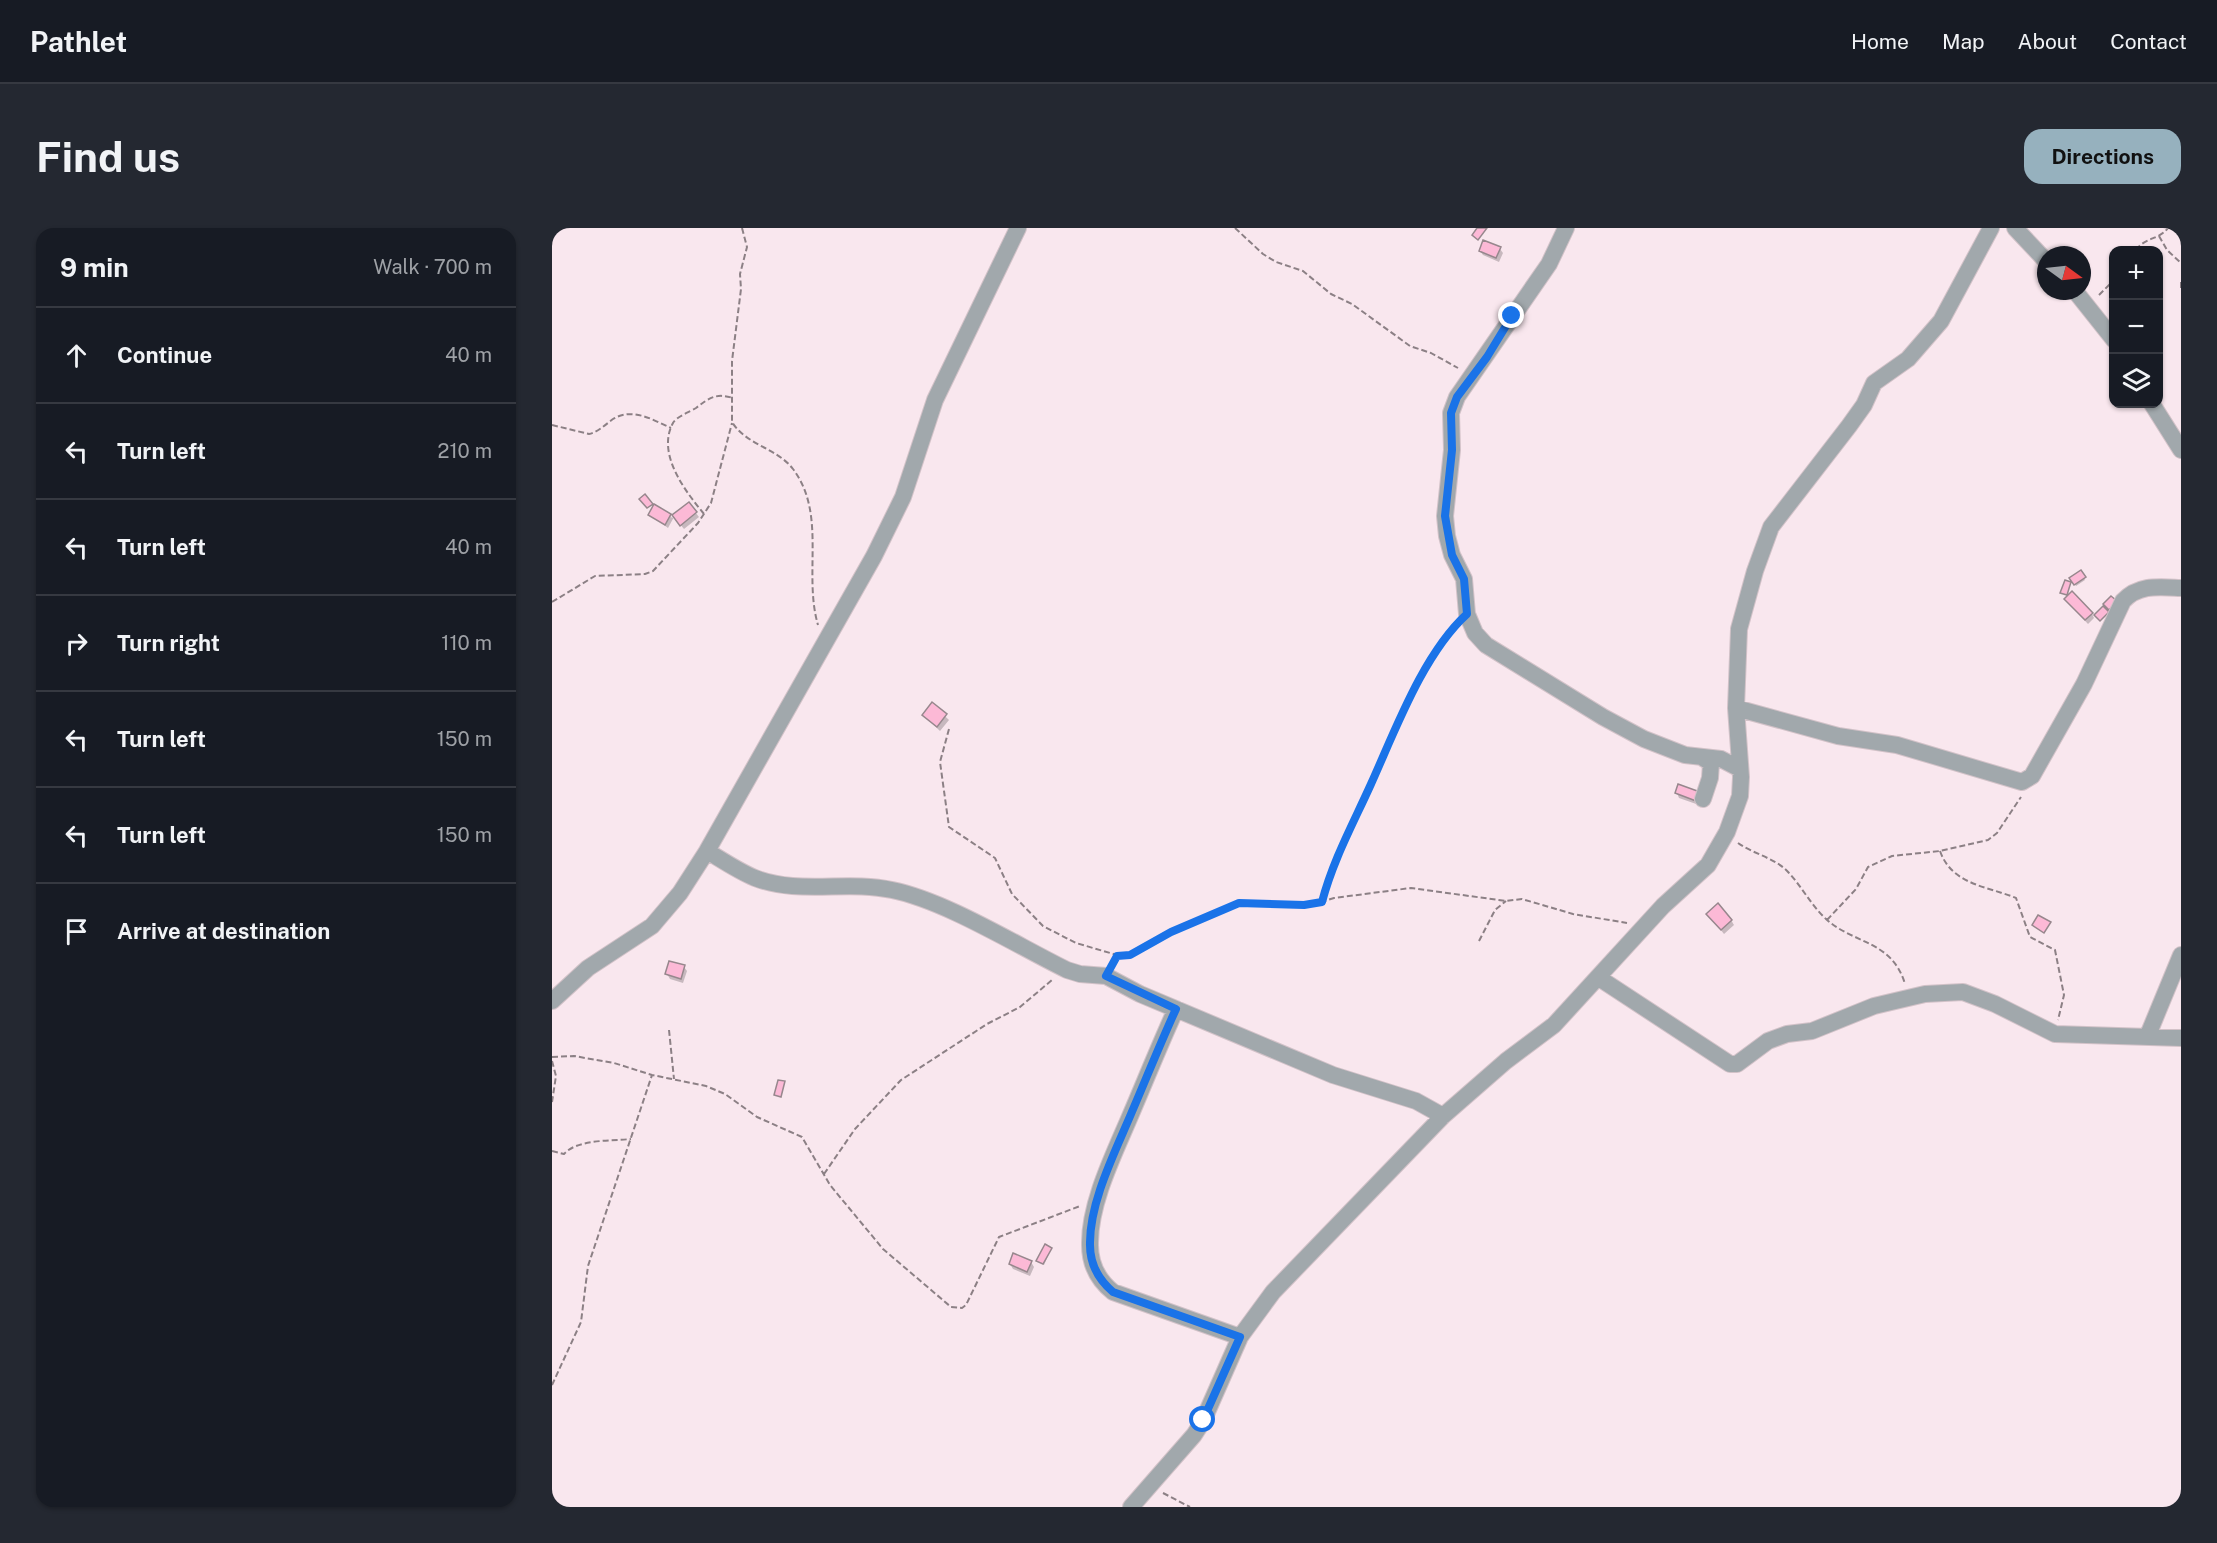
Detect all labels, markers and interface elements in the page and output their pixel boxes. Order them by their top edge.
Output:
text: Pathlet [30,25,127,58]
text: Home [1851,29,1909,54]
text: Map [1942,29,1985,54]
text: About [2018,29,2077,54]
text: Contact [2110,29,2187,54]
button: Directions [2024,129,2181,184]
text: Find us [36,132,180,181]
north arrow [2037,246,2091,300]
map controls [2109,246,2163,408]
button: + [2109,246,2163,300]
text: 9 min [60,252,129,283]
text: Walk · 700 m [373,255,492,279]
button: − [2109,300,2163,354]
route end [1498,302,1524,328]
icon: ahead [60,339,93,372]
text: Continue [117,342,212,368]
text: 40 m [445,343,492,367]
button: layers [2109,354,2163,408]
icon: left [60,435,93,468]
text: Turn left [117,438,206,464]
text: 210 m [438,439,492,463]
icon: left [60,531,93,564]
text: Turn left [117,534,206,560]
text: 40 m [445,535,492,559]
icon: right [60,627,93,660]
text: Turn right [117,630,220,656]
text: 110 m [441,631,492,655]
icon: left [60,723,93,756]
text: Turn left [117,726,206,752]
text: 150 m [437,727,492,751]
icon: left [60,819,93,852]
text: Turn left [117,822,206,848]
text: 150 m [437,823,492,847]
icon: arrive [60,915,93,948]
text: Arrive at destination [117,918,330,944]
route start [1189,1406,1215,1432]

